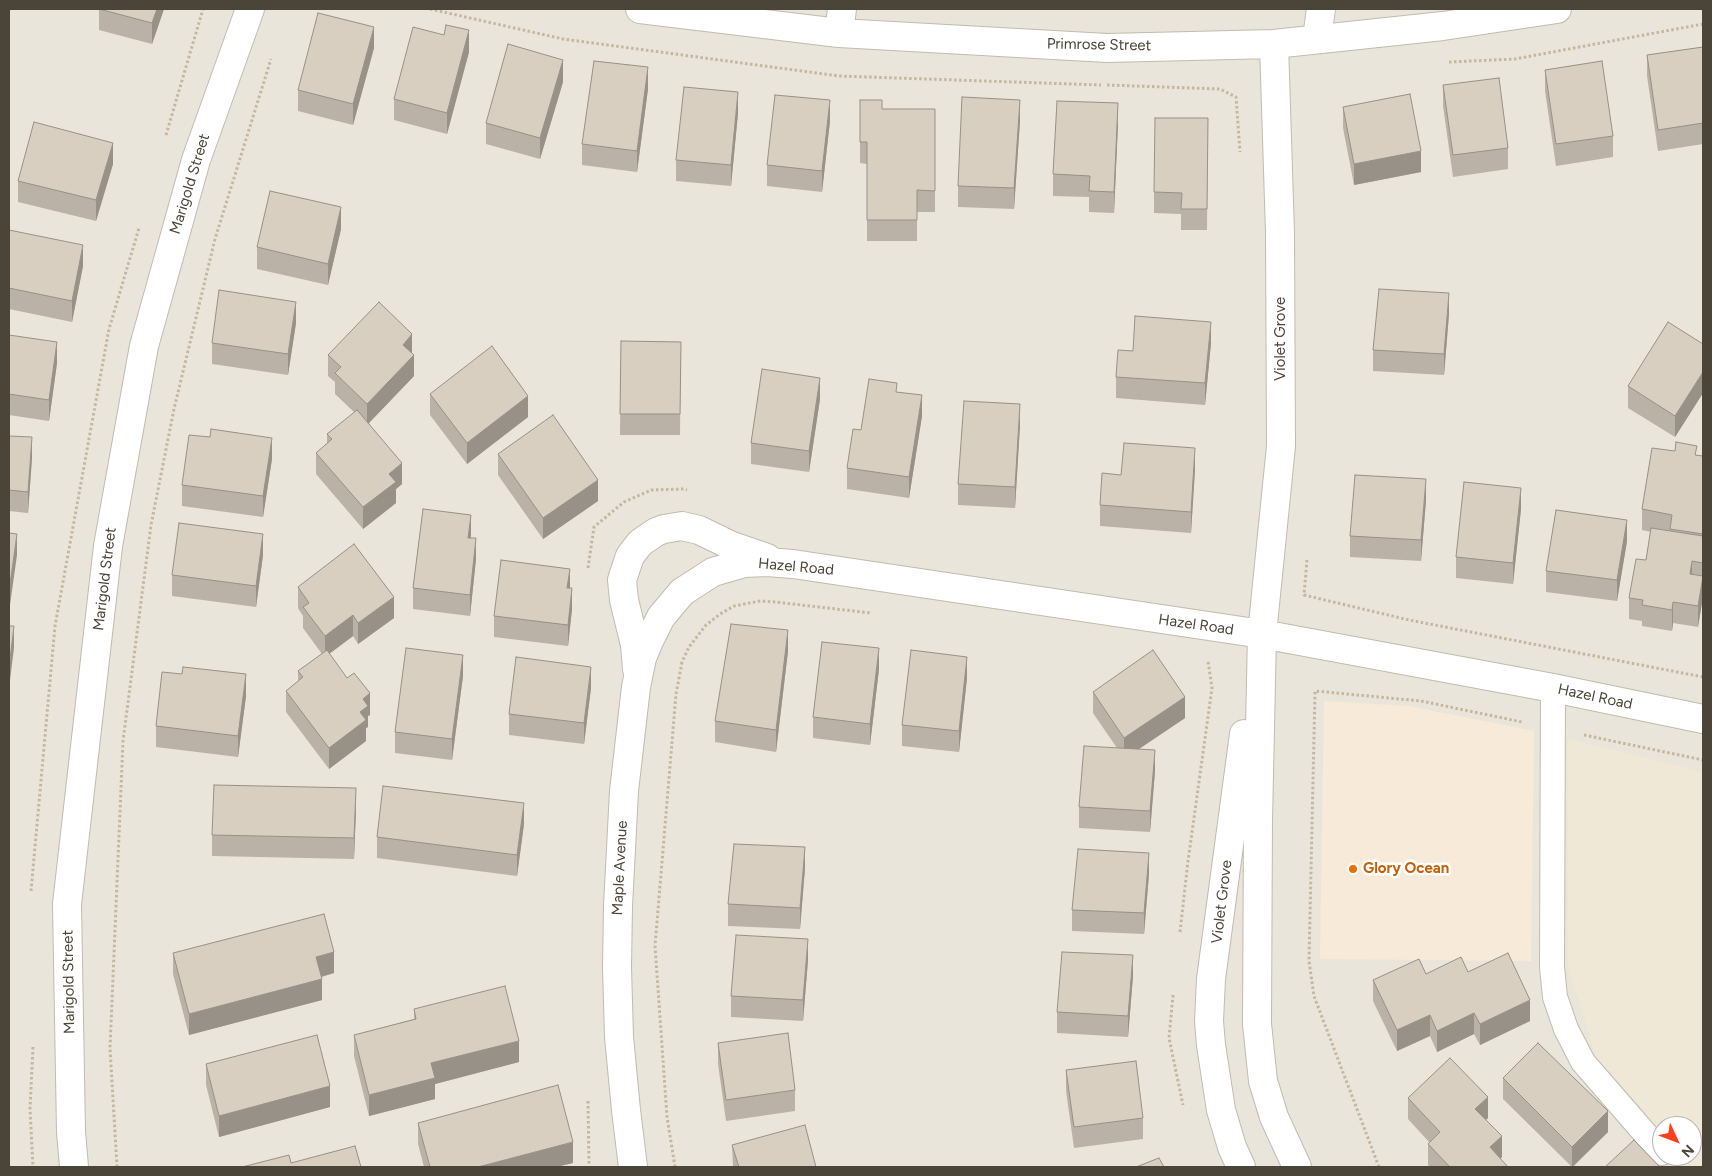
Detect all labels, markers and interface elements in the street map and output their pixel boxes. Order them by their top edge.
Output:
street label: Primrose Street [1047,35,1151,55]
street label: Marigold Street [166,132,214,236]
street label: Violet Grove [1272,297,1290,381]
street label: Marigold Street [90,526,120,632]
street label: Hazel Road [757,555,835,579]
street label: Hazel Road [1157,611,1235,639]
street label: Hazel Road [1556,680,1634,714]
street label: Maple Avenue [609,820,631,916]
street label: Violet Grove [1208,859,1236,945]
place label: Glory Ocean [1363,860,1449,878]
marker: Glory Ocean [1347,863,1359,875]
street label: Marigold Street [59,930,79,1034]
north arrow [1652,1116,1702,1166]
text: N [1678,1141,1698,1161]

